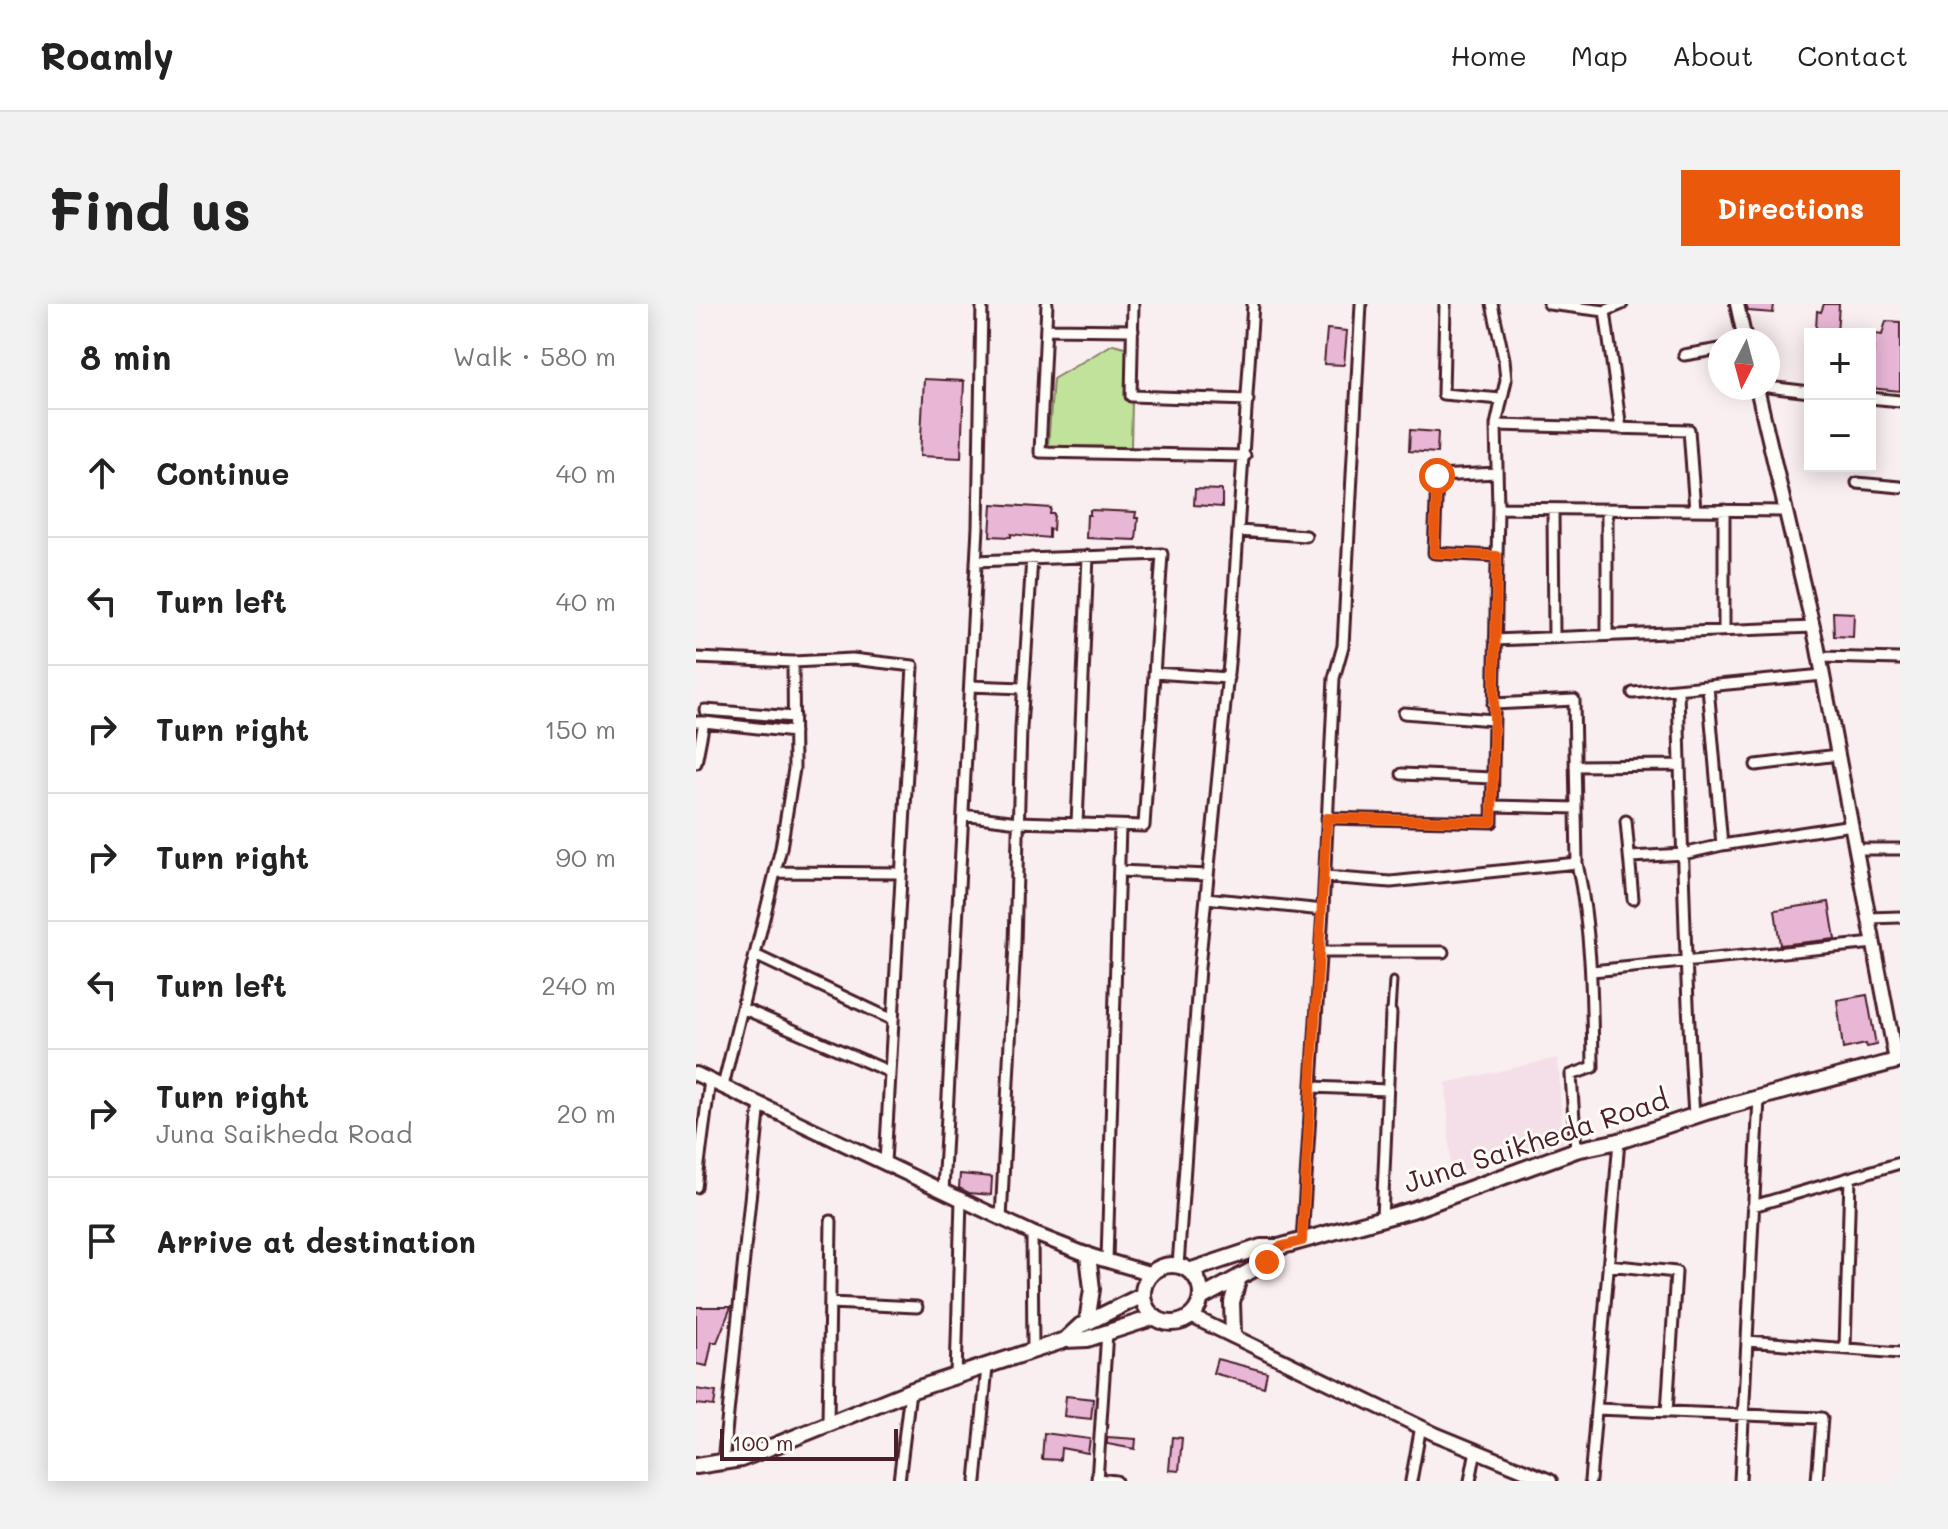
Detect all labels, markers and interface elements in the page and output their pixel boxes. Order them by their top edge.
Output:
text: Roamly [40,30,174,80]
text: Home [1451,37,1527,73]
text: Map [1571,37,1628,73]
text: About [1672,37,1753,73]
text: Contact [1797,37,1908,73]
button: Directions [1681,170,1900,246]
text: Find us [48,172,251,245]
north arrow [1708,328,1780,400]
map controls [1804,328,1876,472]
button: + [1804,328,1876,400]
text: 8 min [80,334,171,379]
text: Walk · 580 m [453,339,616,373]
button: − [1804,400,1876,472]
icon: ahead [80,451,124,495]
text: Continue [156,453,289,493]
text: 40 m [556,456,616,490]
route start [1419,458,1455,494]
icon: left [80,579,124,623]
text: Turn left [156,581,287,621]
text: 40 m [556,584,616,618]
icon: right [80,707,124,751]
text: Turn right [156,709,309,749]
text: 150 m [544,712,616,746]
icon: right [80,835,124,879]
text: Turn right [156,837,309,877]
text: 90 m [556,840,616,874]
icon: left [80,963,124,1007]
text: Turn left [156,965,287,1005]
text: 240 m [541,968,616,1002]
text: Turn right [156,1076,309,1116]
street label: Juna Saikheda Road [1399,1080,1673,1200]
icon: right [80,1091,124,1135]
text: 20 m [556,1096,616,1130]
text: Juna Saikheda Road [156,1116,413,1150]
icon: arrive [80,1219,124,1263]
text: Arrive at destination [156,1221,476,1261]
route end [1249,1244,1285,1280]
scale bar [720,1425,898,1461]
text: 100 m [732,1428,794,1457]

